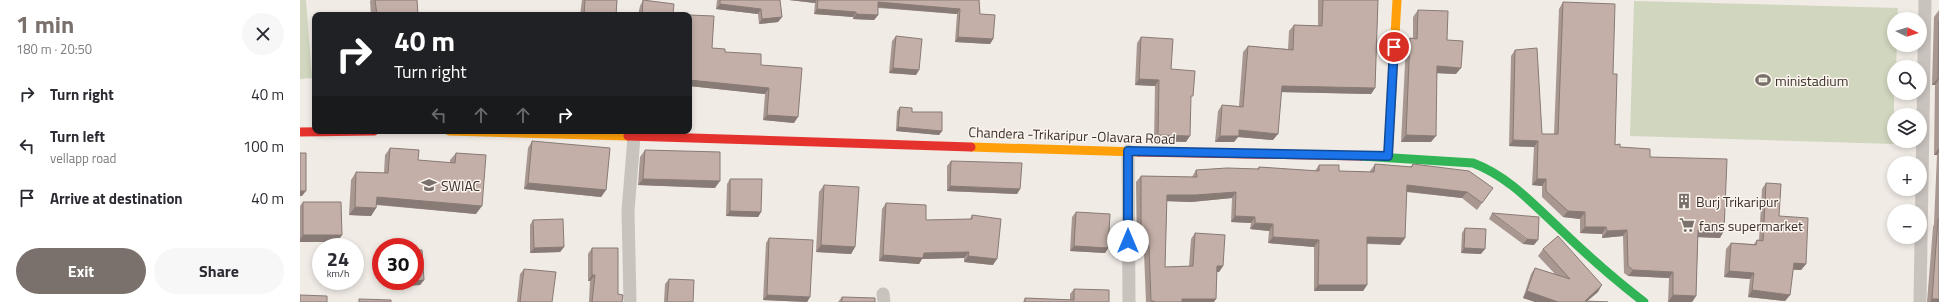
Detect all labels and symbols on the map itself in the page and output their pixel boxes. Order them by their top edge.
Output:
north arrow [1887,12,1927,52]
pin [1377,30,1411,64]
place label: ministadium [1775,70,1848,91]
sports icon: ministadium [1754,71,1772,89]
street label: Chandera -Trikaripur -Olavara Road [968,121,1176,149]
place label: SWIAC [441,175,481,196]
school or university icon: SWIAC [420,176,438,194]
place label: Burj Trikaripur [1696,191,1779,212]
building icon: Burj Trikaripur [1675,192,1693,210]
place label: fans supermarket [1699,215,1803,236]
supermarket icon: fans supermarket [1678,216,1696,234]
position arrow [1107,220,1149,262]
speed limit sign: 30 [372,238,424,290]

